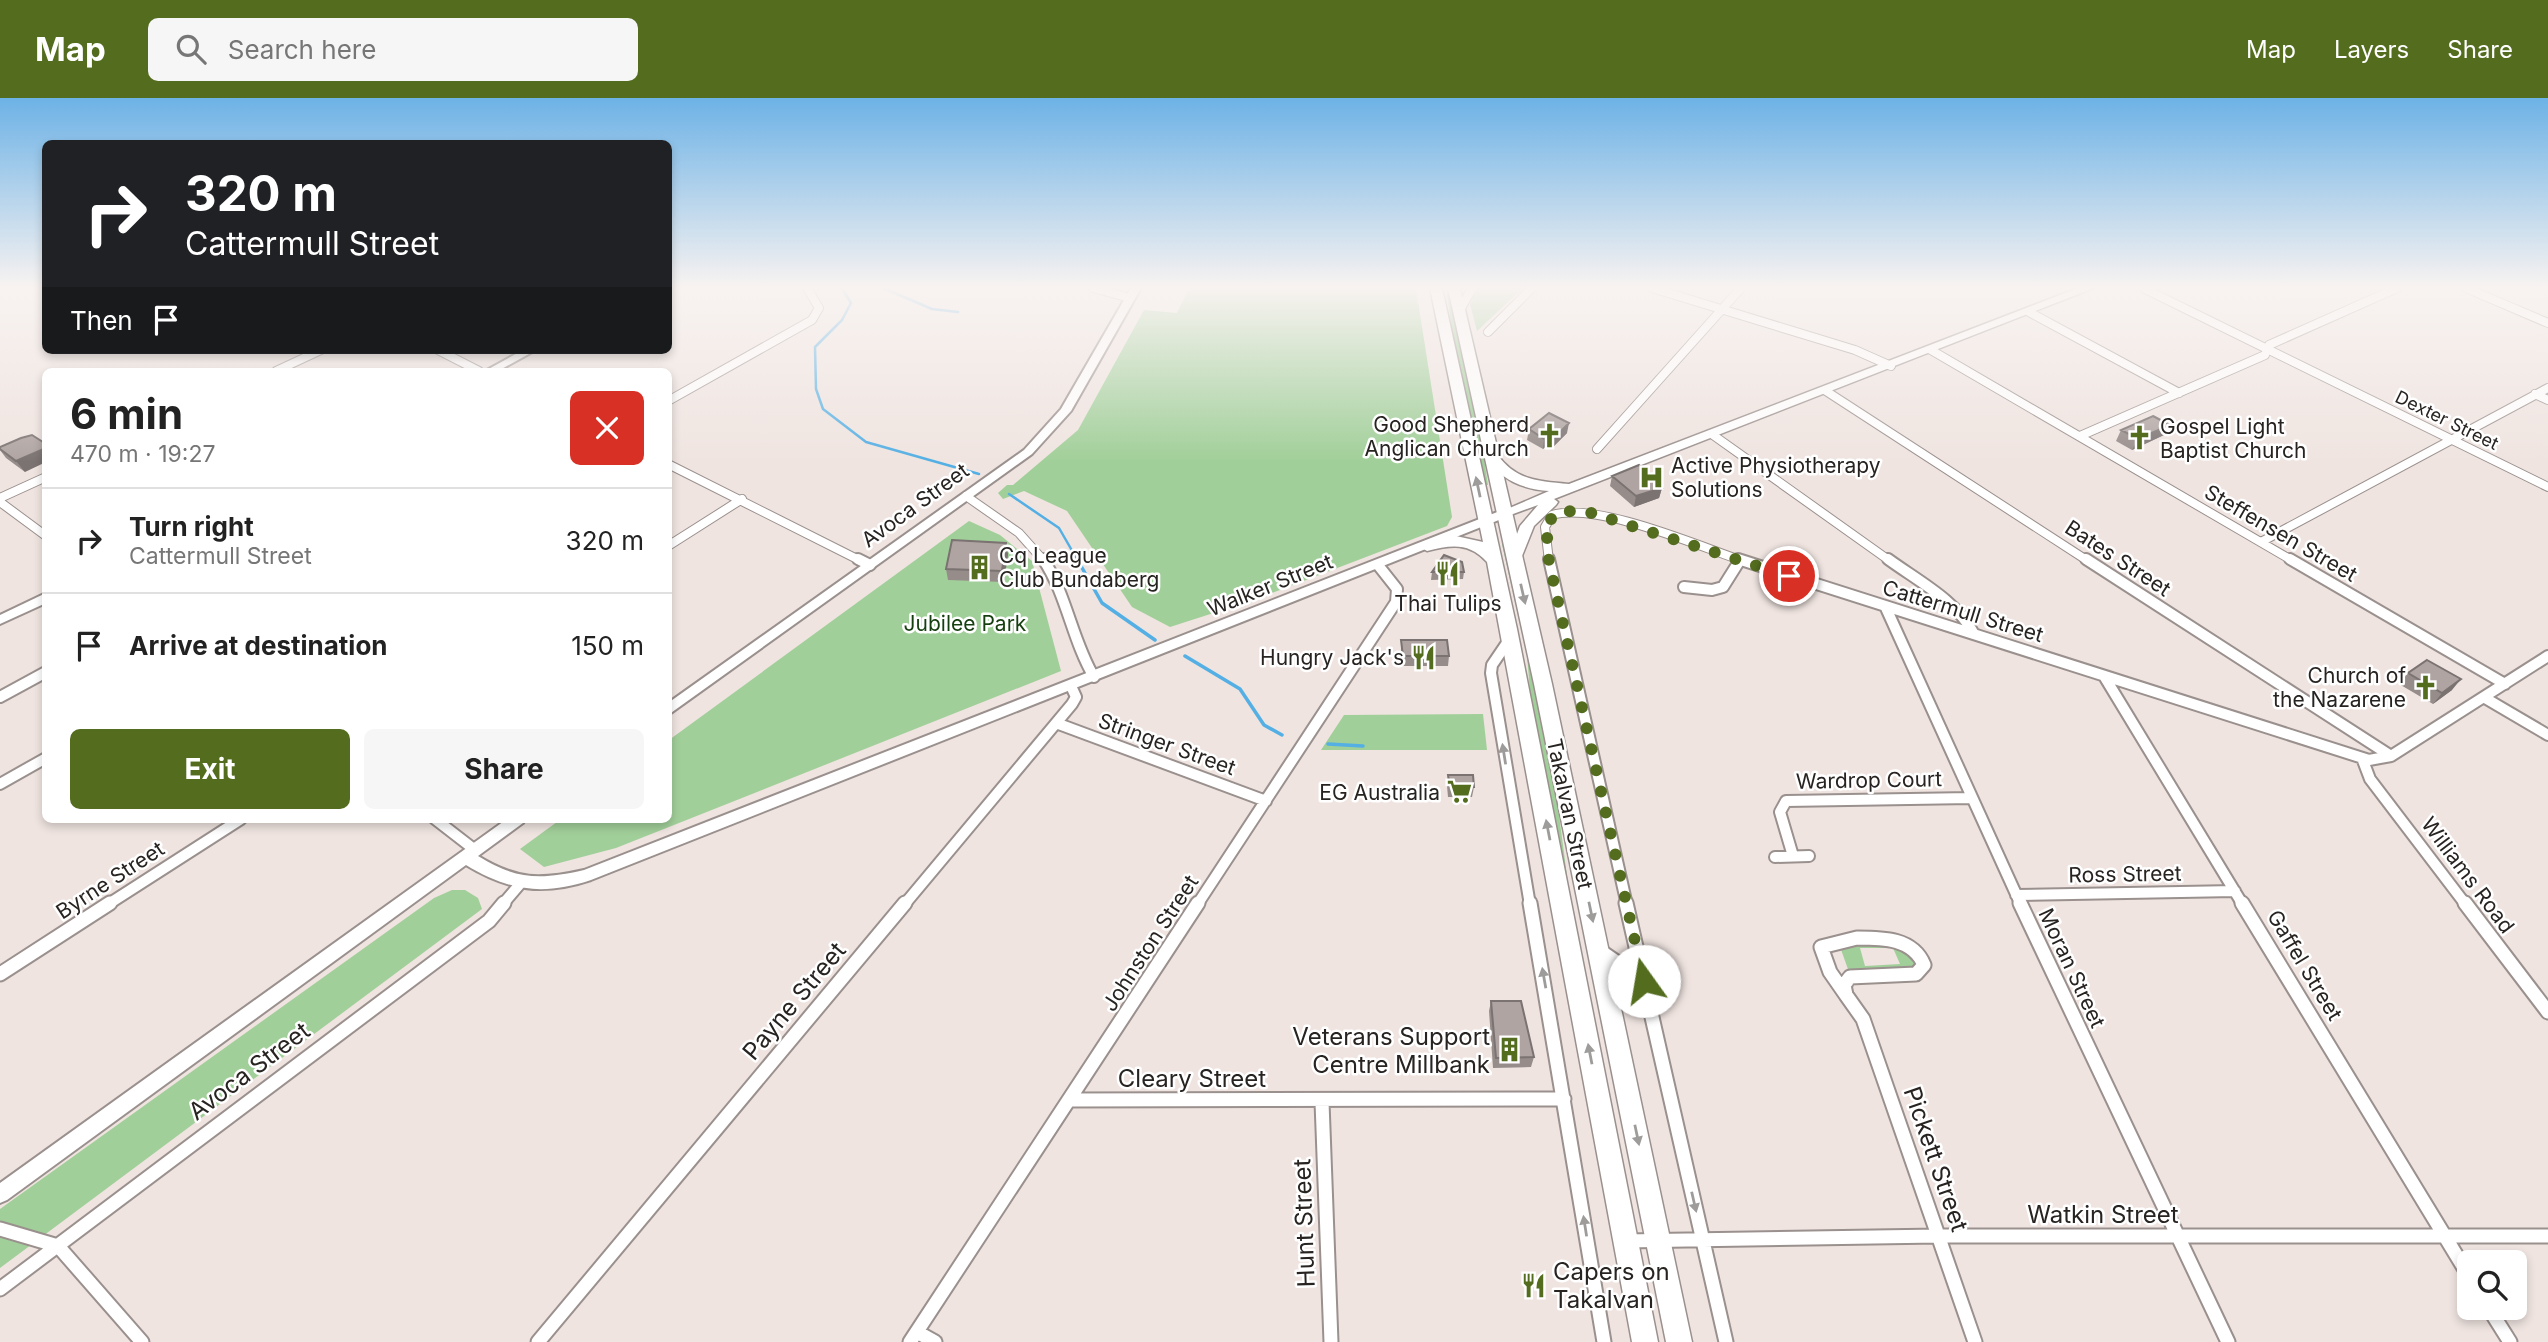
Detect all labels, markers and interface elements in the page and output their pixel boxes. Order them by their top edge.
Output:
search box [148,18,638,81]
text: Map [35,29,106,69]
icon: search [172,30,210,68]
text: Search here [228,34,376,65]
text: Map [2246,35,2296,64]
text: Layers [2334,35,2409,64]
text: Share [2447,35,2513,64]
text: 320 m [185,164,337,223]
icon: right [70,168,161,259]
text: Cattermull Street [185,224,439,263]
icon: arrive [147,301,185,339]
text: Then [70,305,133,336]
street label: Dexter Street [2392,386,2502,454]
text: 6 min [70,388,183,439]
button: close [570,391,644,465]
place label: Good Shepherd Anglican Church [1365,412,1529,461]
place label: Gospel Light Baptist Church [2160,414,2306,463]
church icon: Good Shepherd Anglican Church [1535,422,1563,450]
church icon: Gospel Light Baptist Church [2126,424,2154,452]
text: 470 m · 19:27 [70,440,216,468]
place label: Active Physiotherapy Solutions [1671,453,1881,502]
street label: Avoca Street [857,458,973,552]
hospital icon: Active Physiotherapy Solutions [1637,463,1665,491]
one-way arrow [1472,476,1483,498]
street label: Steffensen Street [2200,479,2362,587]
text: Turn right [129,511,254,542]
street label: Bates Street [2061,515,2176,601]
icon: right [70,522,108,560]
text: 320 m [566,525,644,556]
text: Cattermull Street [129,542,312,570]
place label: Cq League Club Bundaberg [999,543,1159,592]
pin [1759,546,1819,606]
street label: Walker Street [1204,548,1336,621]
building icon: Cq League Club Bundaberg [965,553,993,581]
icon: arrive [1770,557,1808,595]
restaurant icon: Thai Tulips [1434,560,1462,588]
street label: Cattermull Street [1880,575,2047,647]
one-way arrow [1518,583,1529,605]
place label: Thai Tulips [1394,591,1502,616]
park label: Jubilee Park [904,611,1027,636]
icon: arrive [70,627,108,665]
text: Arrive at destination [129,630,388,661]
text: 150 m [571,630,644,661]
restaurant icon: Hungry Jack's [1410,643,1438,671]
place label: Hungry Jack's [1260,645,1404,670]
place label: Church of the Nazarene [2273,663,2406,712]
church icon: Church of the Nazarene [2412,673,2440,701]
street label: Stringer Street [1095,708,1239,780]
button: Exit [70,729,350,809]
button: Share [364,729,644,809]
street label: Takalvan Street [1542,736,1598,892]
one-way arrow [1498,743,1509,765]
street label: Wardrop Court [1796,766,1942,794]
supermarket icon: EG Australia [1446,778,1474,806]
place label: EG Australia [1319,780,1440,805]
street label: Williams Road [2416,812,2520,938]
one-way arrow [1542,819,1553,841]
street label: Byrne Street [51,836,169,924]
street label: Ross Street [2068,861,2182,887]
street label: Johnston Street [1097,870,1203,1016]
one-way arrow [1586,901,1597,923]
street label: Moran Street [2033,904,2111,1032]
street label: Gaffel Street [2262,905,2348,1025]
street label: Payne Street [736,936,852,1066]
position arrow [1607,944,1681,1018]
one-way arrow [1538,967,1549,989]
street label: Avoca Street [183,1016,315,1126]
place label: Veterans Support Centre Millbank [1292,1022,1490,1079]
building icon: Veterans Support Centre Millbank [1496,1036,1524,1064]
one-way arrow [1585,1042,1596,1064]
street label: Cleary Street [1118,1064,1266,1093]
street label: Pickett Street [1898,1083,1974,1235]
one-way arrow [1631,1124,1642,1146]
street label: Hunt Street [1287,1158,1321,1288]
one-way arrow [1689,1191,1700,1213]
street label: Watkin Street [2027,1200,2179,1229]
one-way arrow [1579,1215,1590,1237]
map controls [2457,1250,2527,1320]
button: search [2457,1250,2527,1320]
place label: Capers on Takalvan [1553,1257,1670,1314]
restaurant icon: Capers on Takalvan [1519,1271,1547,1299]

